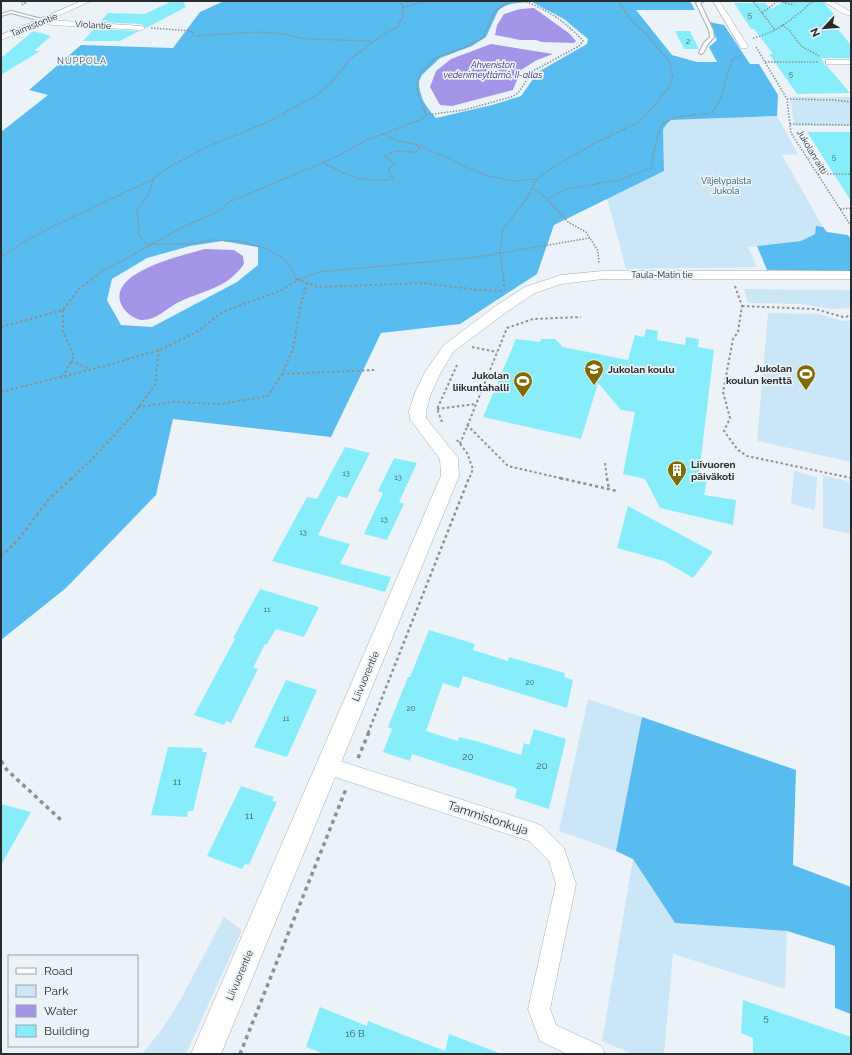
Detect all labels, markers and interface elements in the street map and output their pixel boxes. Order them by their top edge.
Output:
north arrow [804,8,844,48]
house number: 5 [748,10,753,20]
street label: Taimistontie [9,11,60,39]
street label: Violantie [75,19,112,31]
text: N [808,26,823,39]
house number: 2 [686,36,690,46]
district label: NUPPOLA [57,56,107,66]
water label: Ahveniston vedenimeyttämö, II-allas [444,60,543,80]
house number: 5 [789,69,794,79]
street label: Jukolanraitti [795,128,829,176]
house number: 5 [832,152,837,162]
park label: Viljelypalsta Jukola [701,176,751,196]
street label: Taula-Matin tie [631,270,693,280]
school or university icon: Jukolan koulu [583,358,605,386]
place label: Jukolan koulun kenttä [726,363,792,386]
sports icon: Jukolan koulun kenttä [795,363,817,391]
place label: Jukolan koulu [608,364,675,375]
place label: Jukolan liikuntahalli [453,370,509,393]
sports icon: Jukolan liikuntahalli [512,370,534,398]
building icon: Liivuoren päiväkoti [666,459,688,487]
place label: Liivuoren päiväkoti [691,459,736,482]
house number: 13 [342,468,350,478]
house number: 13 [394,472,402,482]
house number: 13 [380,514,388,524]
house number: 13 [299,527,307,537]
house number: 11 [264,604,271,614]
street label: Liivuorentie [350,649,381,703]
house number: 20 [525,677,535,687]
house number: 20 [406,703,416,713]
house number: 11 [283,713,290,723]
house number: 20 [462,751,474,762]
house number: 20 [536,760,548,771]
house number: 11 [173,776,182,787]
street label: Tammistonkuja [446,798,530,838]
house number: 11 [245,810,254,821]
street label: Liivuorentie [224,948,255,1002]
legend [8,955,138,1047]
text: Road [44,964,73,978]
text: Park [44,984,69,998]
text: Water [44,1004,78,1018]
house number: 5 [763,1012,769,1023]
text: Building [44,1024,90,1038]
house number: 16 B [345,1028,365,1039]

